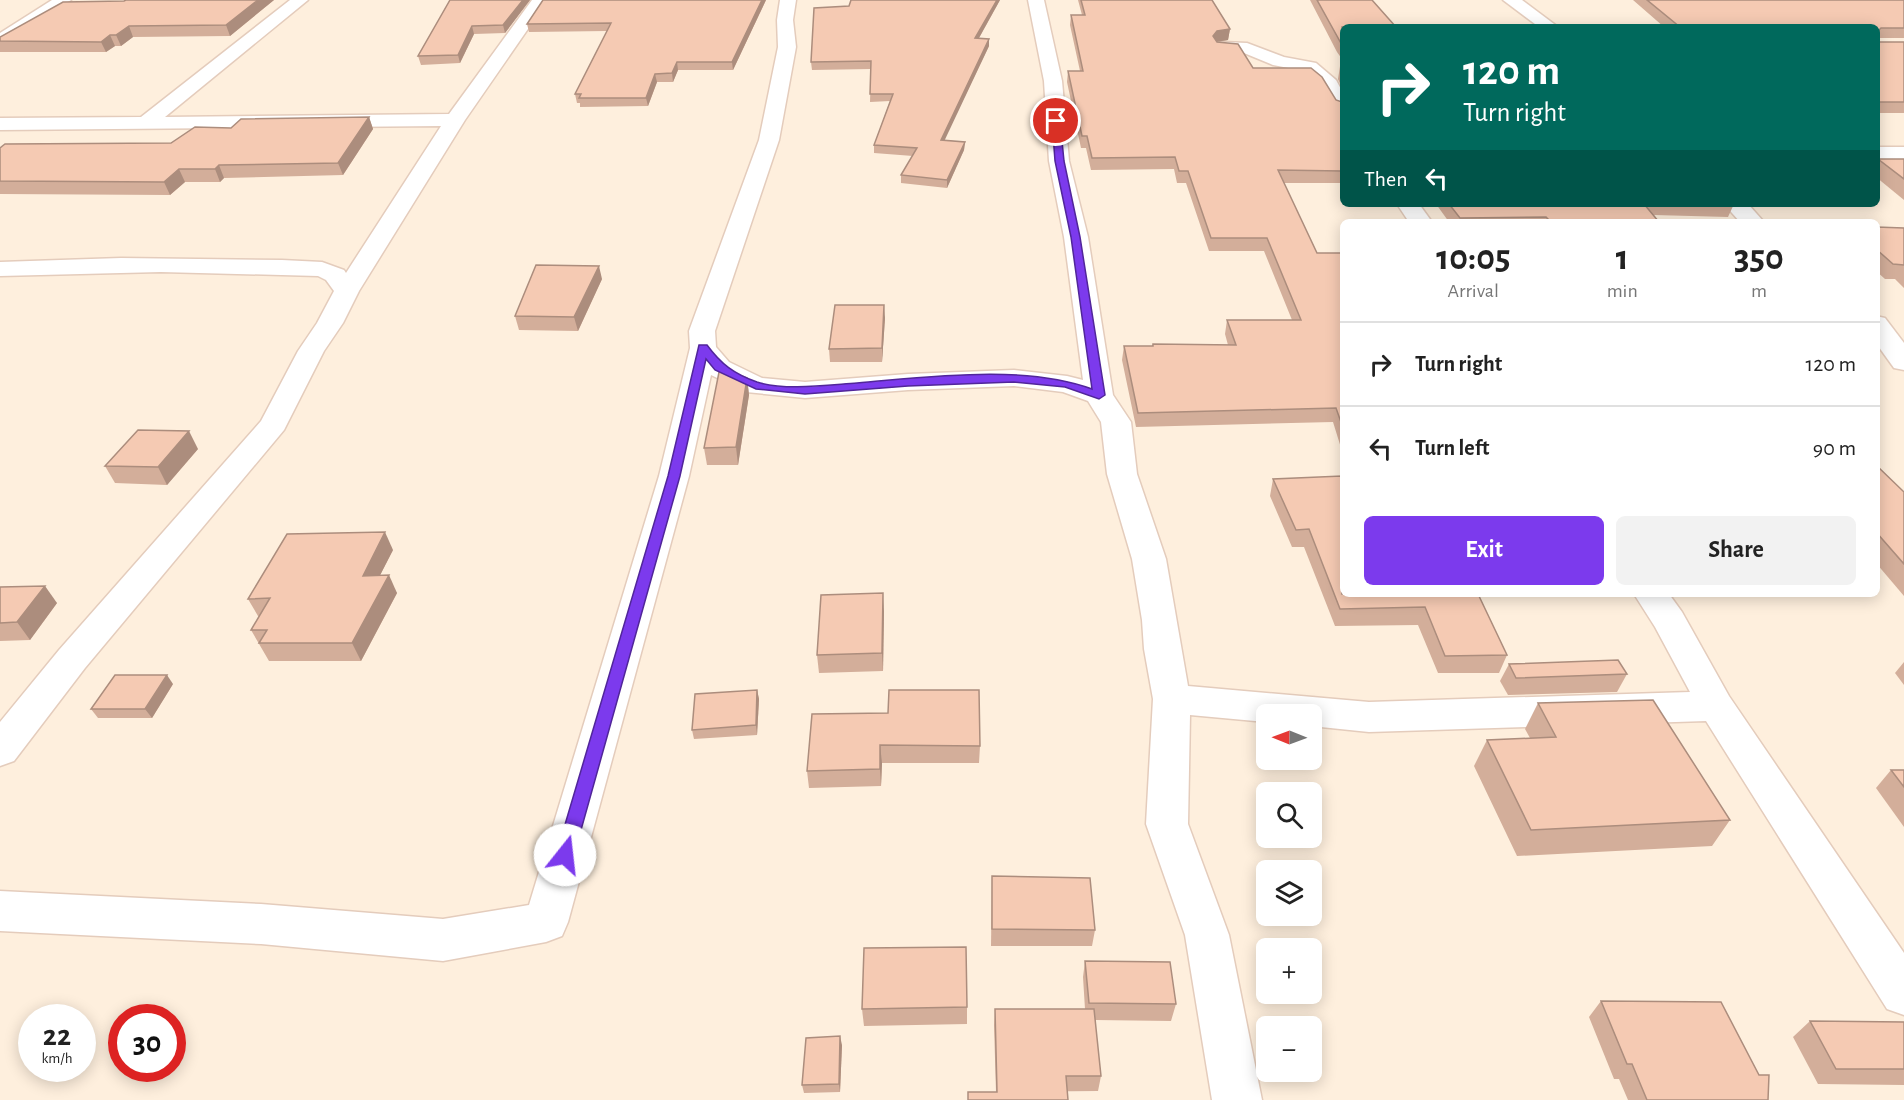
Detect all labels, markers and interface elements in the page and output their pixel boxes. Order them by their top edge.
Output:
icon: right [1364,48,1442,126]
text: 120 m [1463,50,1560,92]
pin [1030,95,1081,146]
text: Turn right [1463,99,1566,126]
icon: arrive [1039,104,1072,137]
icon: left [1420,162,1453,195]
text: Then [1364,168,1408,190]
text: 10:05 [1436,240,1510,276]
text: 1 [1616,240,1629,276]
text: 350 [1734,240,1784,276]
text: Arrival [1448,281,1499,301]
text: min [1607,281,1638,301]
text: m [1751,281,1767,301]
icon: right [1364,348,1397,381]
text: Turn right [1415,353,1502,375]
text: 120 m [1806,353,1856,375]
icon: left [1364,432,1397,465]
text: Turn left [1415,437,1489,459]
text: 90 m [1813,437,1856,459]
button: Exit [1364,516,1604,585]
button: Share [1616,516,1856,585]
north arrow [1256,704,1322,770]
map controls [1256,704,1322,1082]
button: search [1256,782,1322,848]
position arrow [533,823,597,887]
button: layers [1256,860,1322,926]
button: + [1256,938,1322,1004]
speed limit sign: 30 [108,1004,186,1082]
button: − [1256,1016,1322,1082]
text: 22 [43,1021,71,1051]
text: km/h [42,1051,72,1066]

